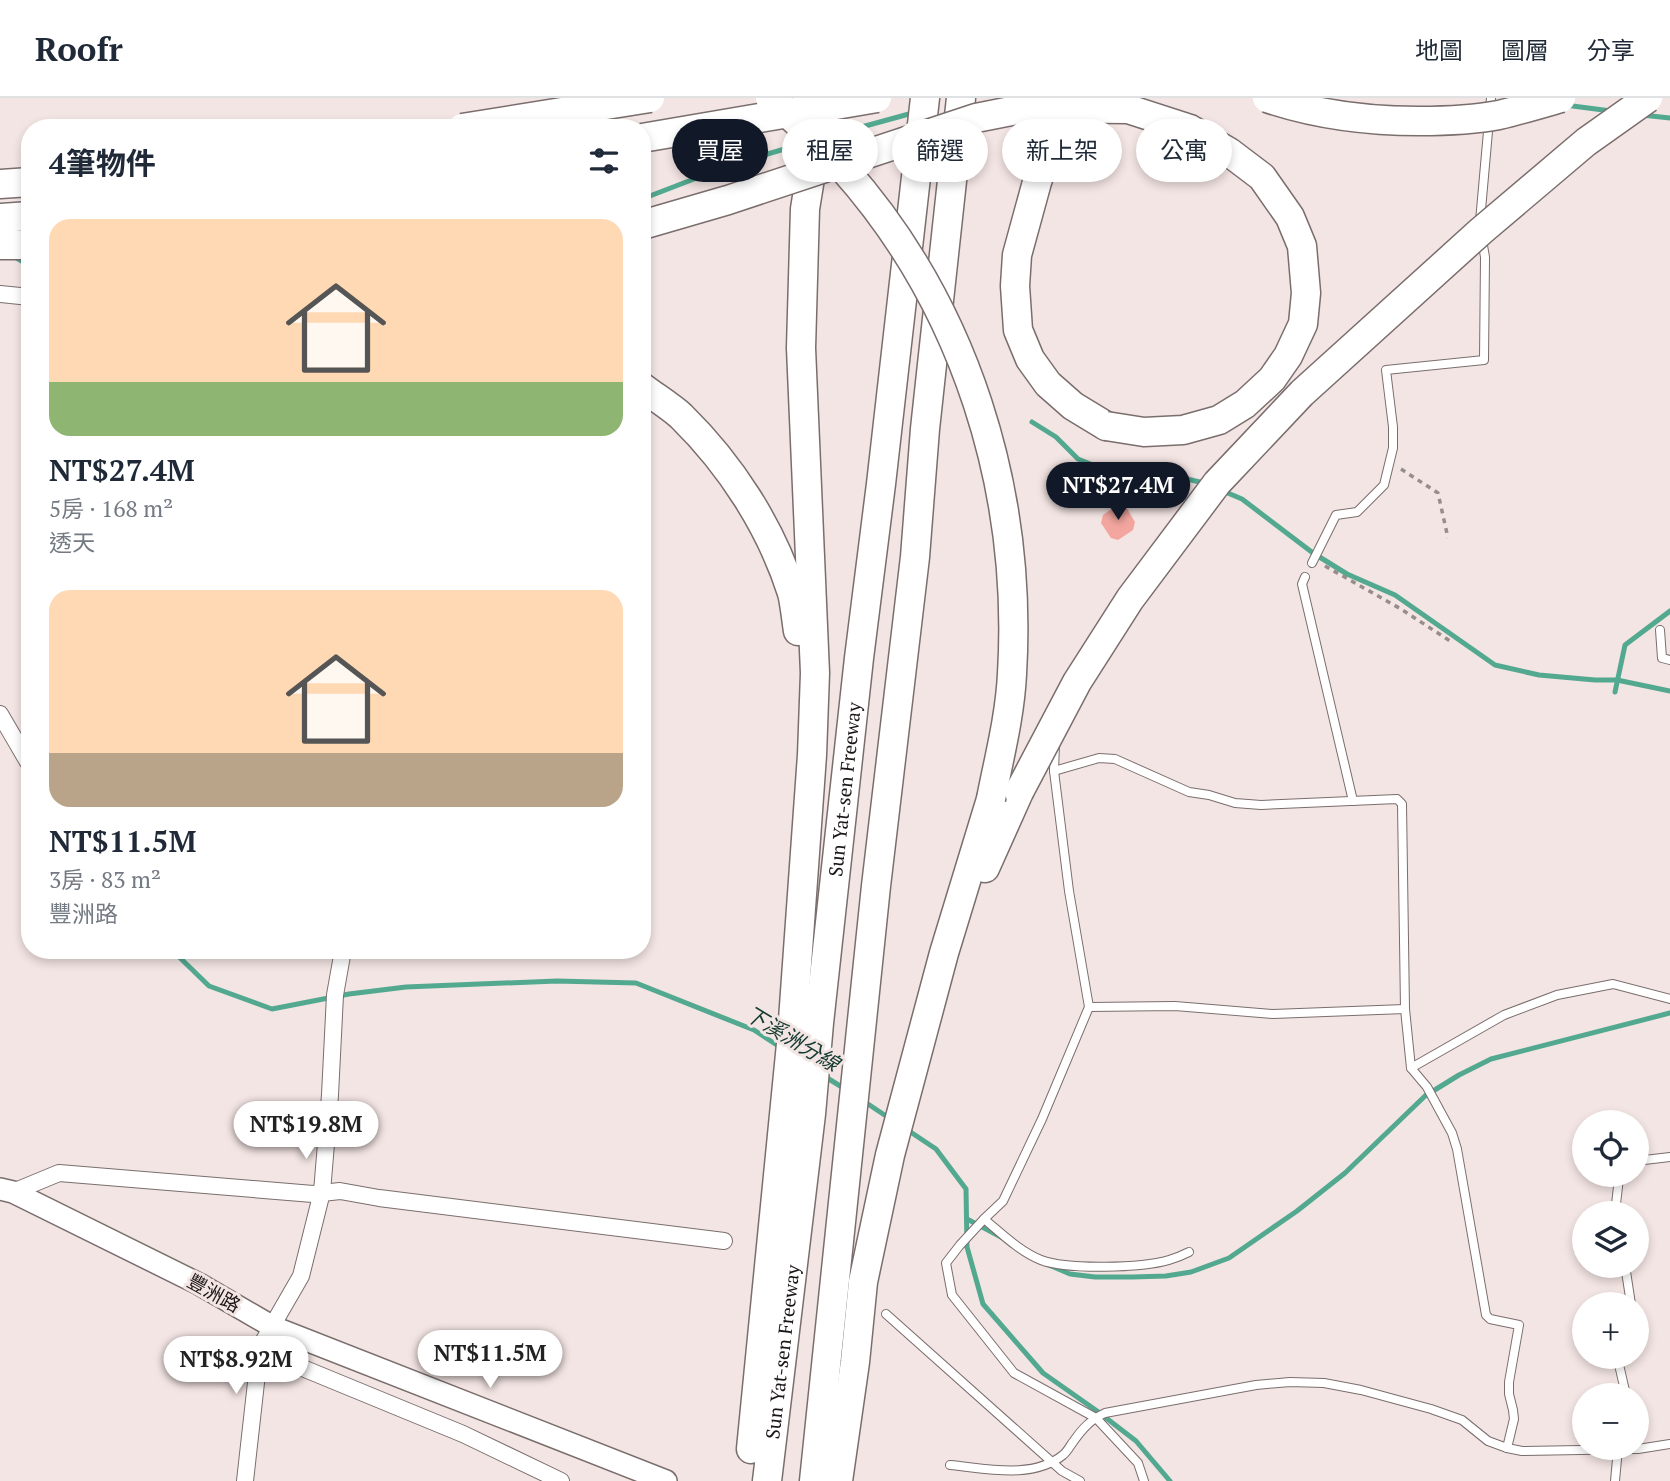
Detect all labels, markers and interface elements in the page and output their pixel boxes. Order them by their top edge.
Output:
text: Roofr [35,27,123,70]
text: 地圖 [1415,34,1463,66]
text: 圖層 [1501,34,1549,66]
text: 分享 [1587,34,1635,66]
chip: 買屋 [672,119,768,182]
chip: 租屋 [782,119,878,182]
chip: 篩選 [892,119,988,182]
chip: 新上架 [1002,119,1122,182]
chip: 公寓 [1136,119,1232,182]
icon: filters [585,142,623,180]
text: 4筆物件 [49,143,156,183]
icon: home [273,265,399,391]
text: NT$27.4M [49,450,195,490]
pin: NT$27.4M [1046,462,1190,522]
text: NT$27.4M [1062,469,1174,500]
text: 5房 · 168 m² [49,493,173,524]
text: 透天 [49,527,95,558]
icon: home [273,636,399,762]
street label: Sun Yat-sen Freeway [822,700,866,878]
text: NT$11.5M [49,821,196,861]
text: 3房 · 83 m² [49,864,161,895]
text: 豐洲路 [49,898,118,929]
water label: 下溪洲分線 [740,999,846,1078]
pin: NT$19.8M [234,1102,378,1161]
text: NT$19.8M [250,1108,362,1139]
map controls [1572,1110,1649,1460]
button: locate [1572,1110,1649,1187]
button: layers [1572,1201,1649,1278]
street label: Sun Yat-sen Freeway [759,1263,805,1440]
street label: 豐洲路 [183,1268,245,1317]
button: + [1572,1292,1649,1369]
pin: NT$11.5M [418,1330,562,1390]
pin: NT$8.92M [164,1336,308,1396]
text: NT$11.5M [434,1337,546,1368]
text: NT$8.92M [180,1343,292,1374]
button: − [1572,1383,1649,1460]

